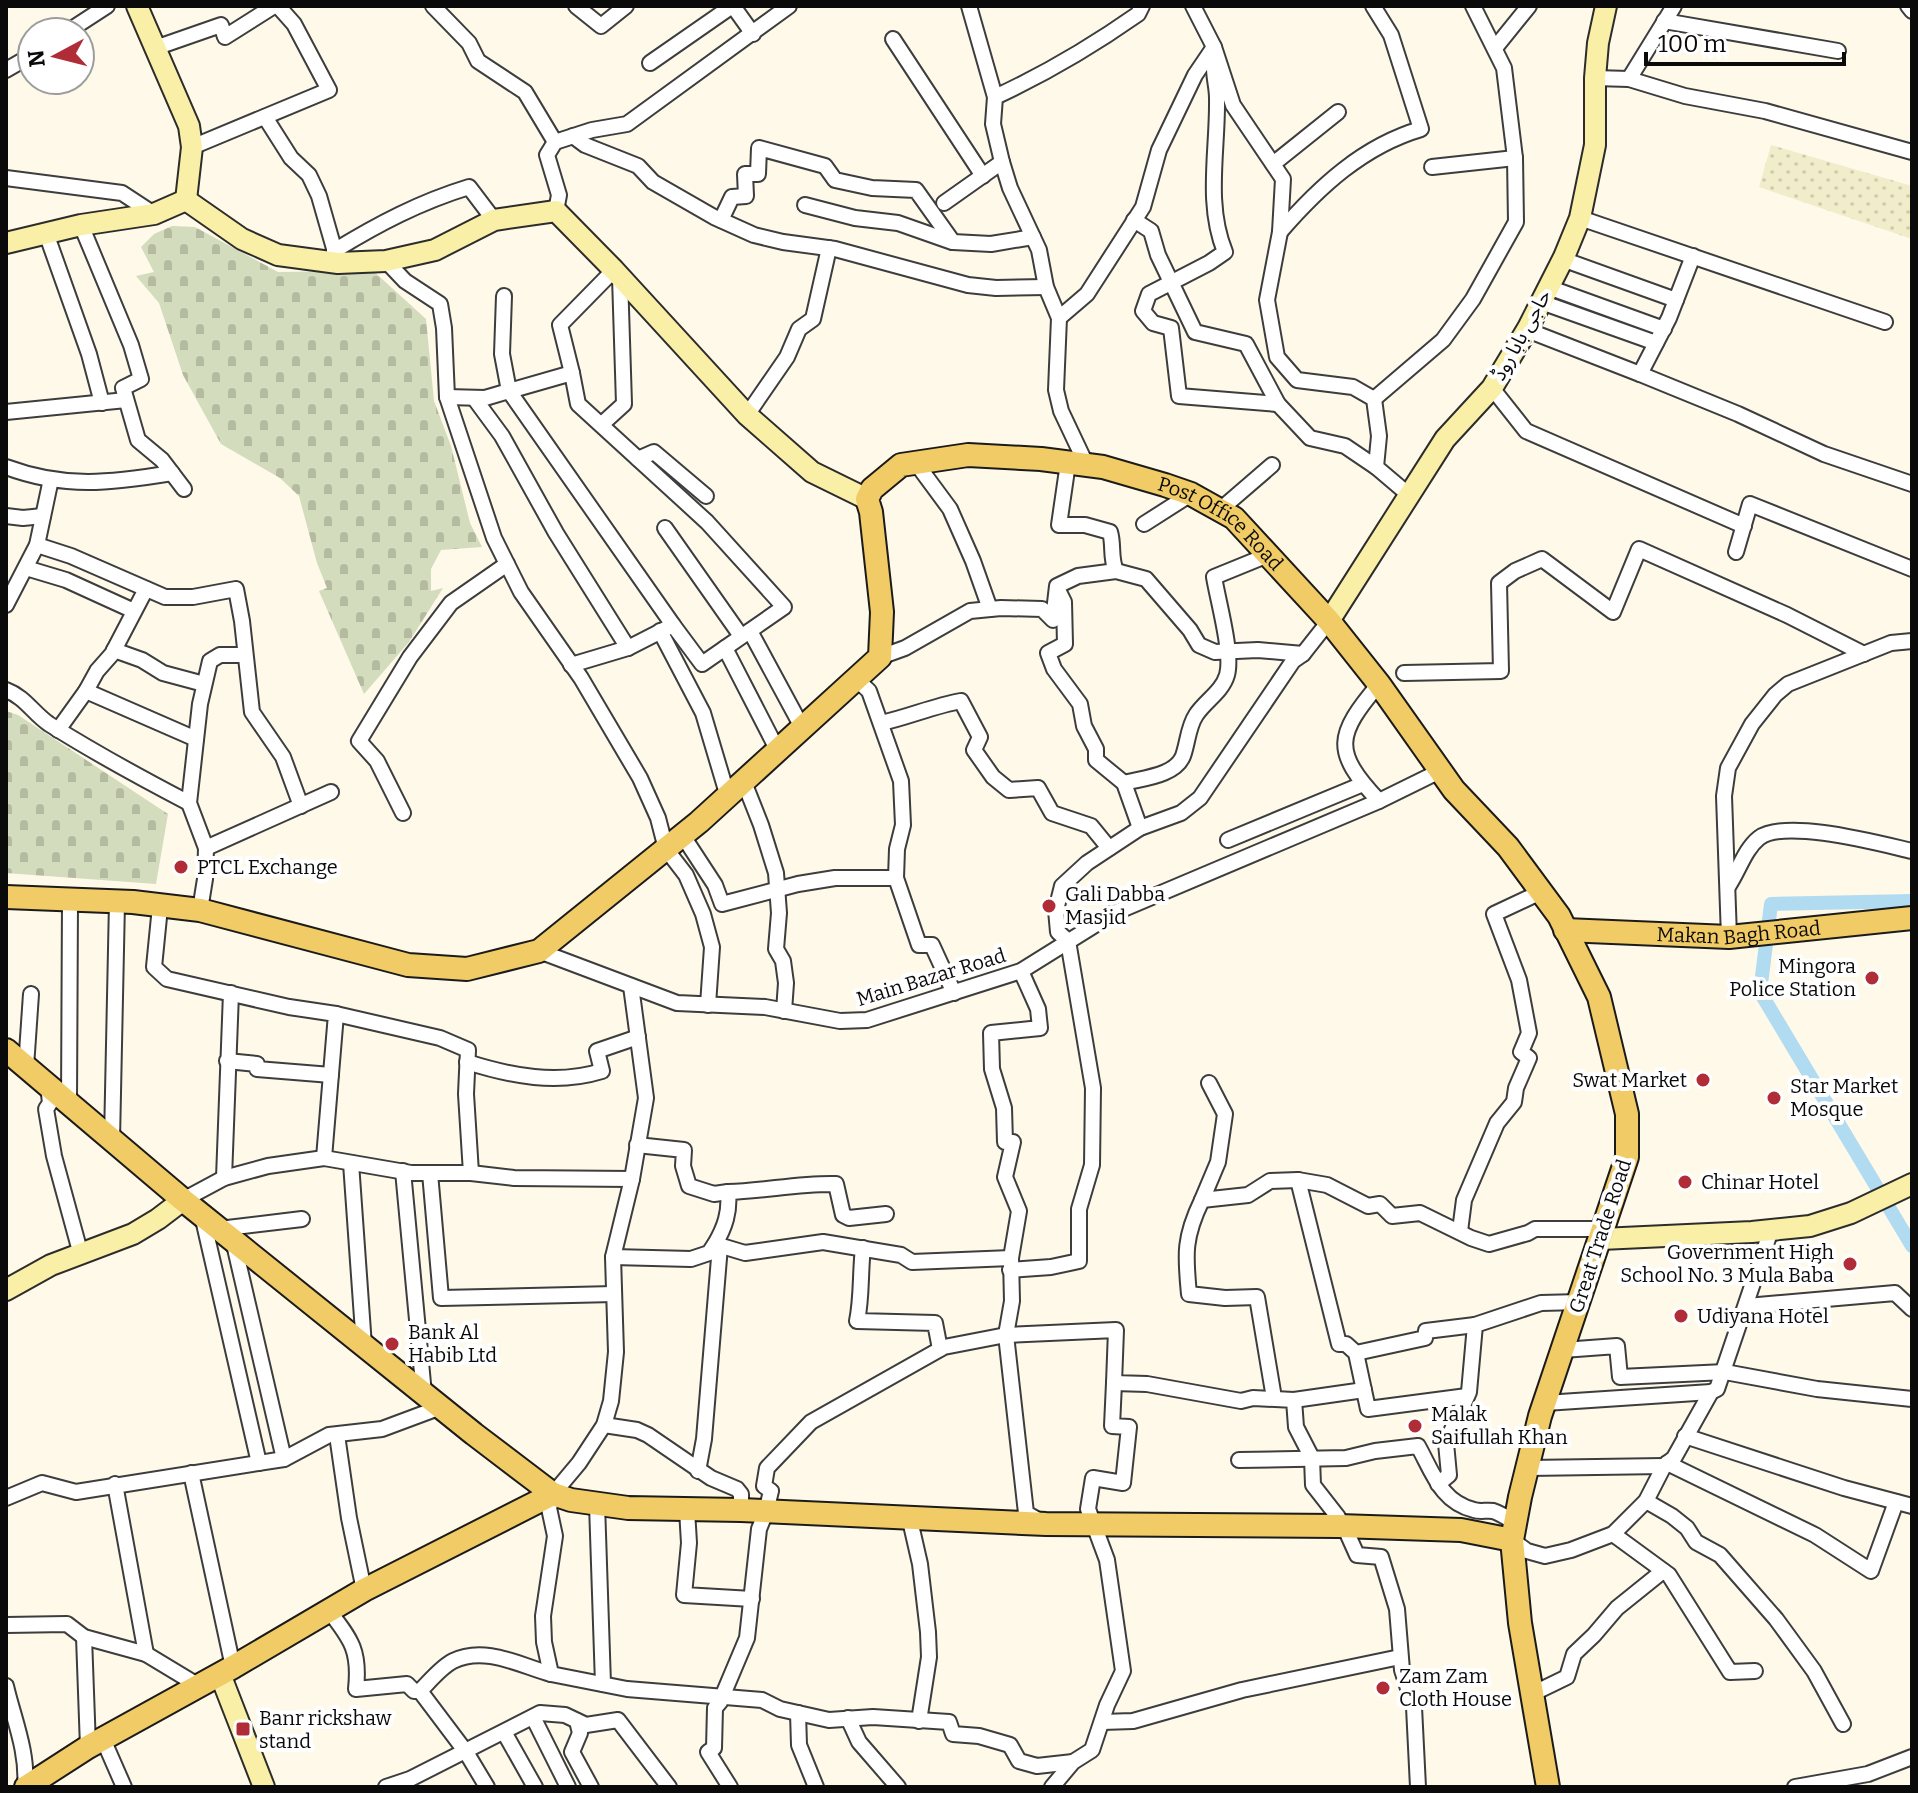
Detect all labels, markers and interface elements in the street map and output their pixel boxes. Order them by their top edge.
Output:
north arrow [16,16,96,96]
scale bar [1646,16,1844,66]
text: 100 m [1658,30,1726,58]
text: N [22,48,51,68]
street label: حاجی بابا روڈ [1486,285,1556,385]
street label: Post Office Road [1155,472,1288,576]
place label: PTCL Exchange [197,855,338,879]
marker: PTCL Exchange [172,858,190,876]
place label: Gali Dabba Masjid [1065,882,1165,930]
marker: Gali Dabba Masjid [1040,897,1058,915]
street label: Makan Bagh Road [1656,916,1822,950]
street label: Main Bazar Road [853,943,1009,1011]
place label: Mingora Police Station [1729,954,1856,1001]
marker: Mingora Police Station [1863,969,1881,987]
place label: Swat Market [1572,1068,1687,1092]
marker: Swat Market [1694,1071,1712,1089]
place label: Star Market Mosque [1790,1074,1898,1121]
marker: Star Market Mosque [1765,1089,1783,1107]
street label: Great Trade Road [1564,1156,1636,1316]
place label: Chinar Hotel [1701,1170,1819,1194]
marker: Chinar Hotel [1676,1173,1694,1191]
place label: Government High School No. 3 Mula Baba [1620,1240,1835,1287]
marker: Government High School No. 3 Mula Baba [1841,1255,1859,1273]
place label: Udiyana Hotel [1697,1304,1829,1328]
marker: Udiyana Hotel [1672,1307,1690,1325]
place label: Bank Al Habib Ltd [408,1320,497,1367]
marker: Bank Al Habib Ltd [383,1335,401,1353]
place label: Malak Saifullah Khan [1431,1402,1568,1449]
marker: Malak Saifullah Khan [1406,1417,1424,1435]
place label: Zam Zam Cloth House [1399,1664,1512,1711]
marker: Zam Zam Cloth House [1374,1679,1392,1697]
place label: Banr rickshaw stand [259,1706,392,1753]
marker: Banr rickshaw stand [234,1720,252,1738]

